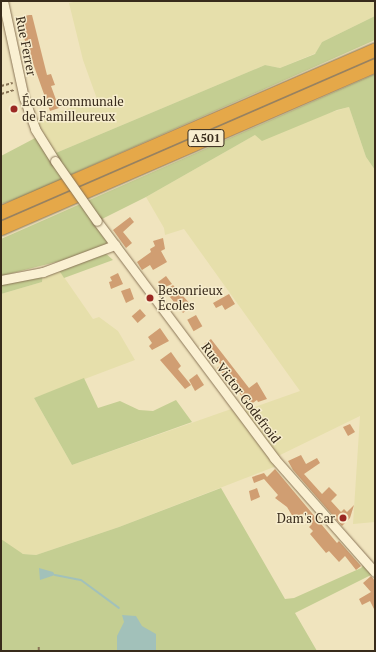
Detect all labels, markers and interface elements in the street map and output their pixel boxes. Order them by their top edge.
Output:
street label: Rue Ferrer [13,15,39,77]
place label: École communale de Familleureux [22,94,124,125]
marker: École communale de Familleureux [9,104,19,114]
road number: A501 [187,128,225,148]
place label: Besonrieux Écoles [158,283,223,314]
marker: Besonrieux Écoles [145,293,155,303]
street label: Rue Victor Godefroid [198,340,284,446]
place label: Dam's Car [277,510,335,526]
marker: Dam's Car [338,513,348,523]

